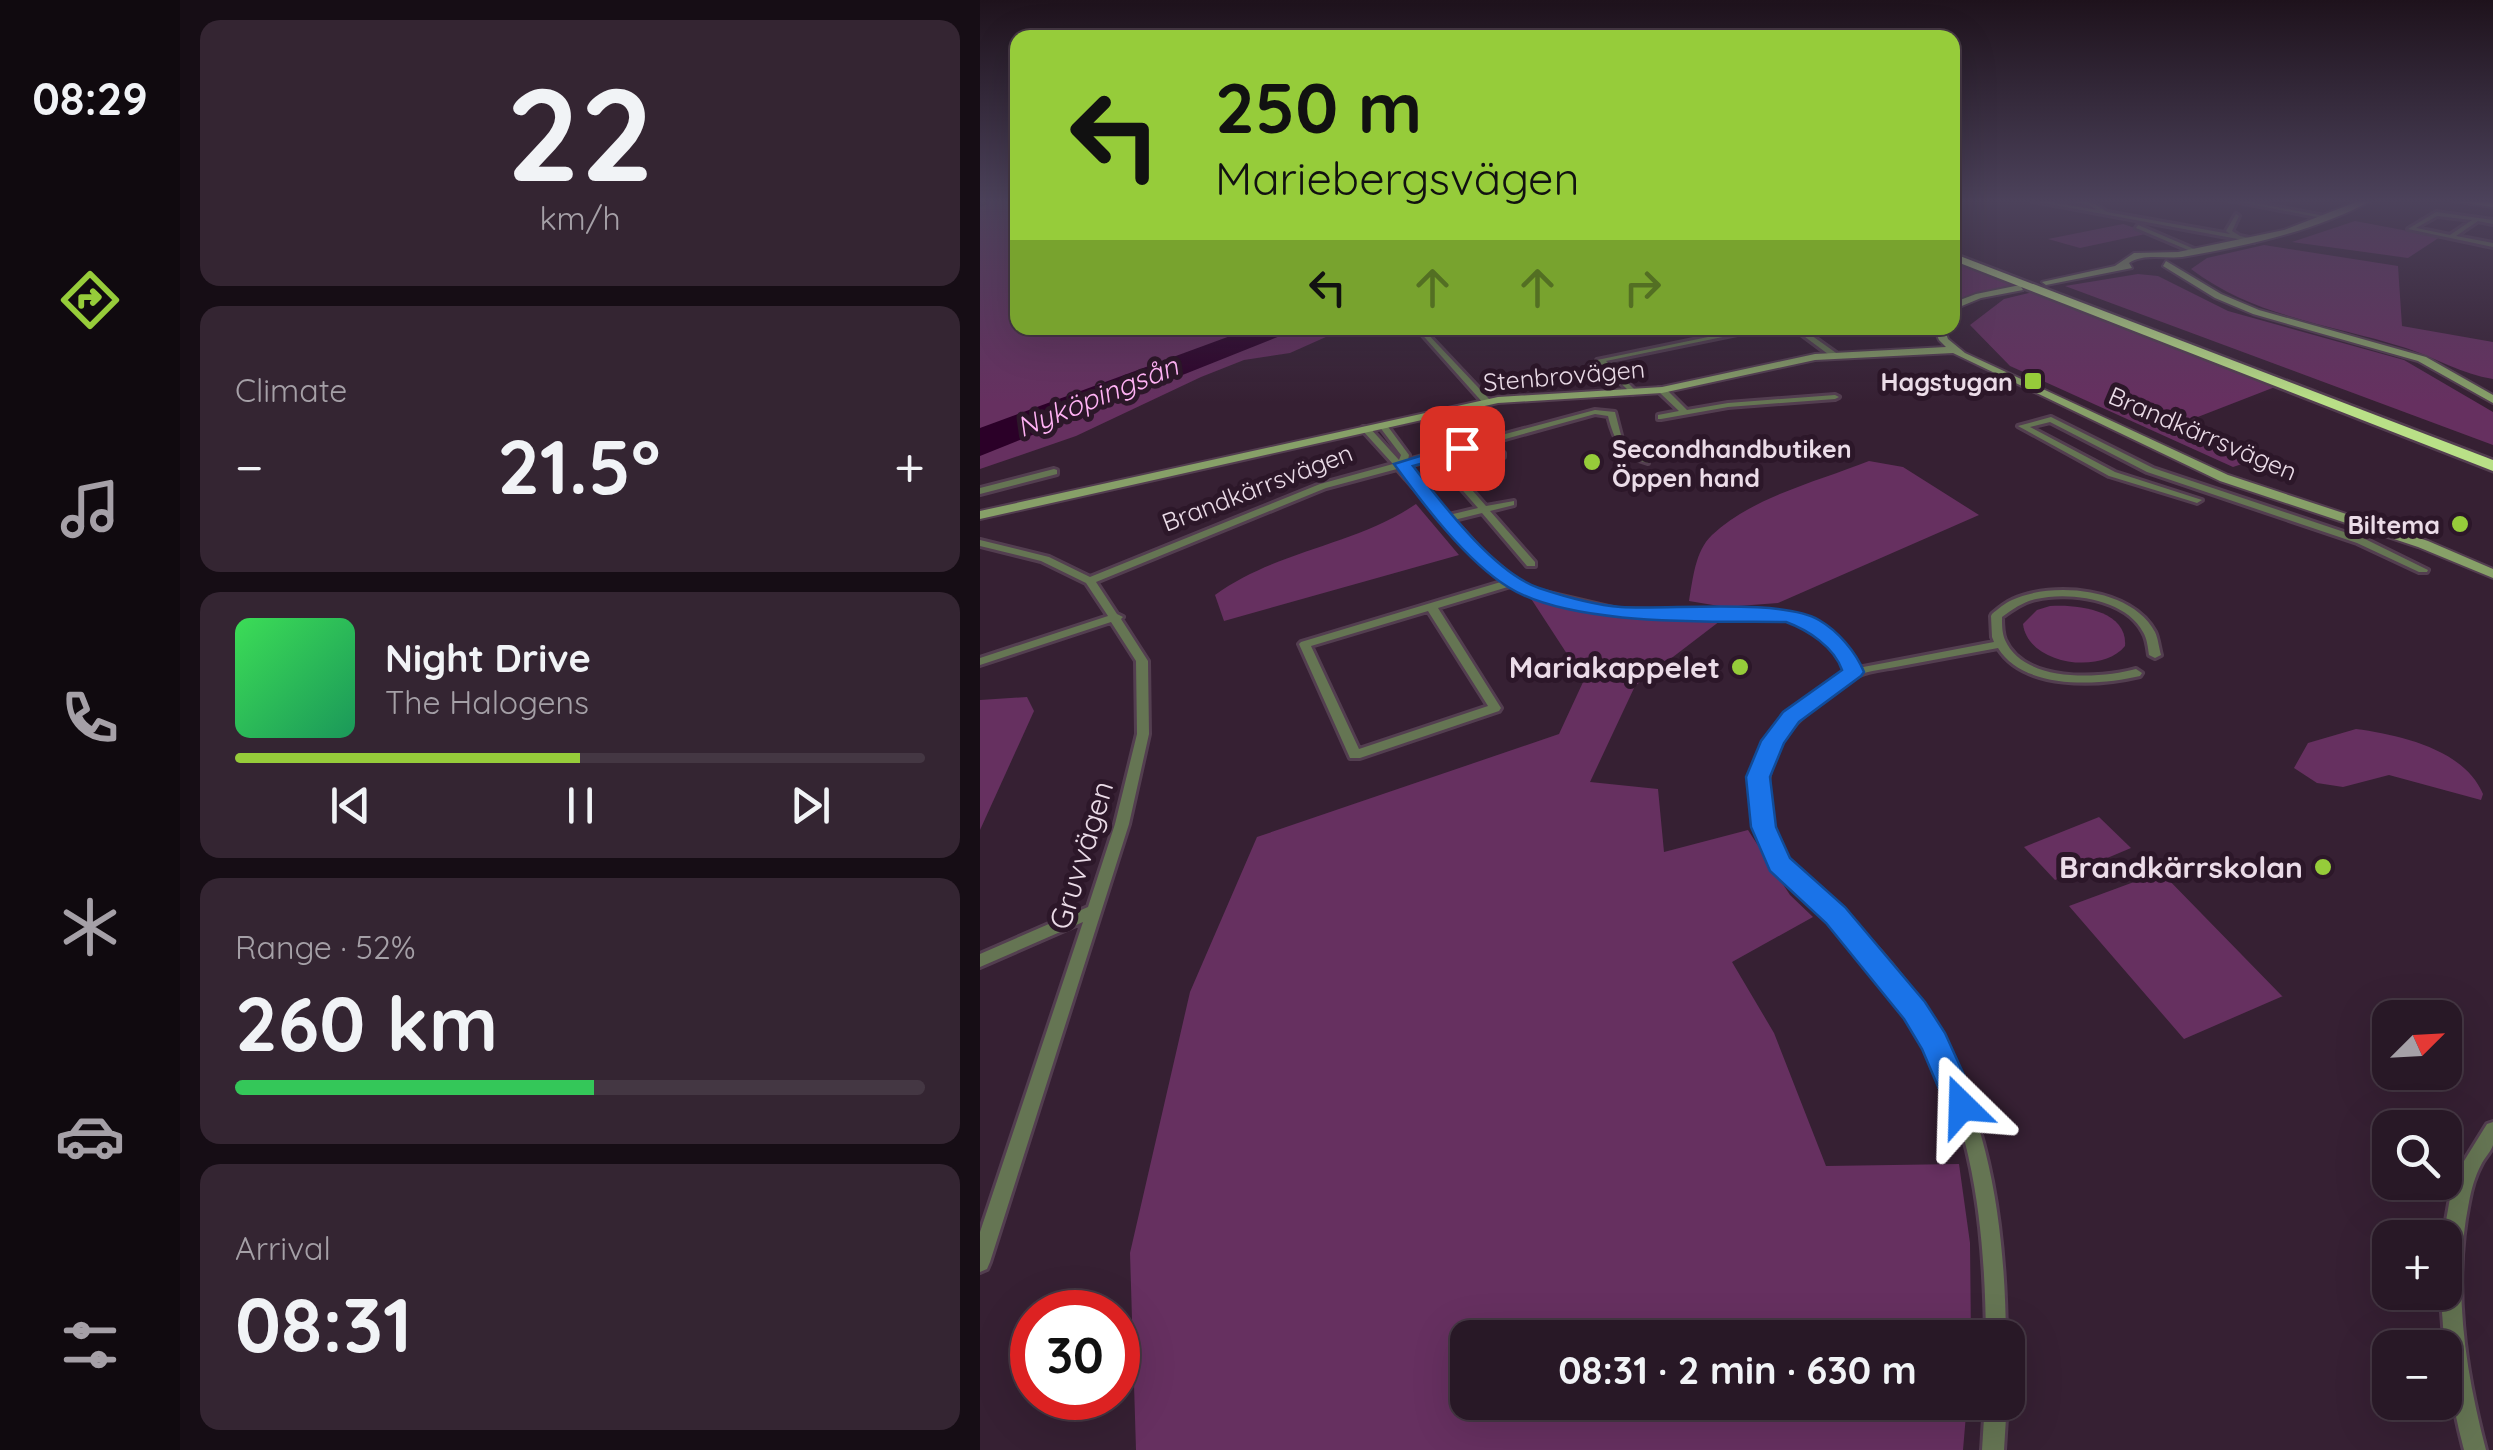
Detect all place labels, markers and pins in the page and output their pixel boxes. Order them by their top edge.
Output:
place label: Hagstugan [1880,366,2013,397]
marker: Hagstugan [2022,370,2044,392]
pin [1420,406,1505,491]
place label: Secondhandbutiken Öppen hand [1612,433,1852,493]
marker: Secondhandbutiken Öppen hand [1581,451,1603,473]
place label: Biltema [2347,509,2440,540]
marker: Biltema [2449,513,2471,535]
place label: Mariakappelet [1509,648,1720,686]
marker: Mariakappelet [1729,656,1751,678]
place label: Brandkärrskolan [2059,848,2303,886]
marker: Brandkärrskolan [2312,856,2334,878]

